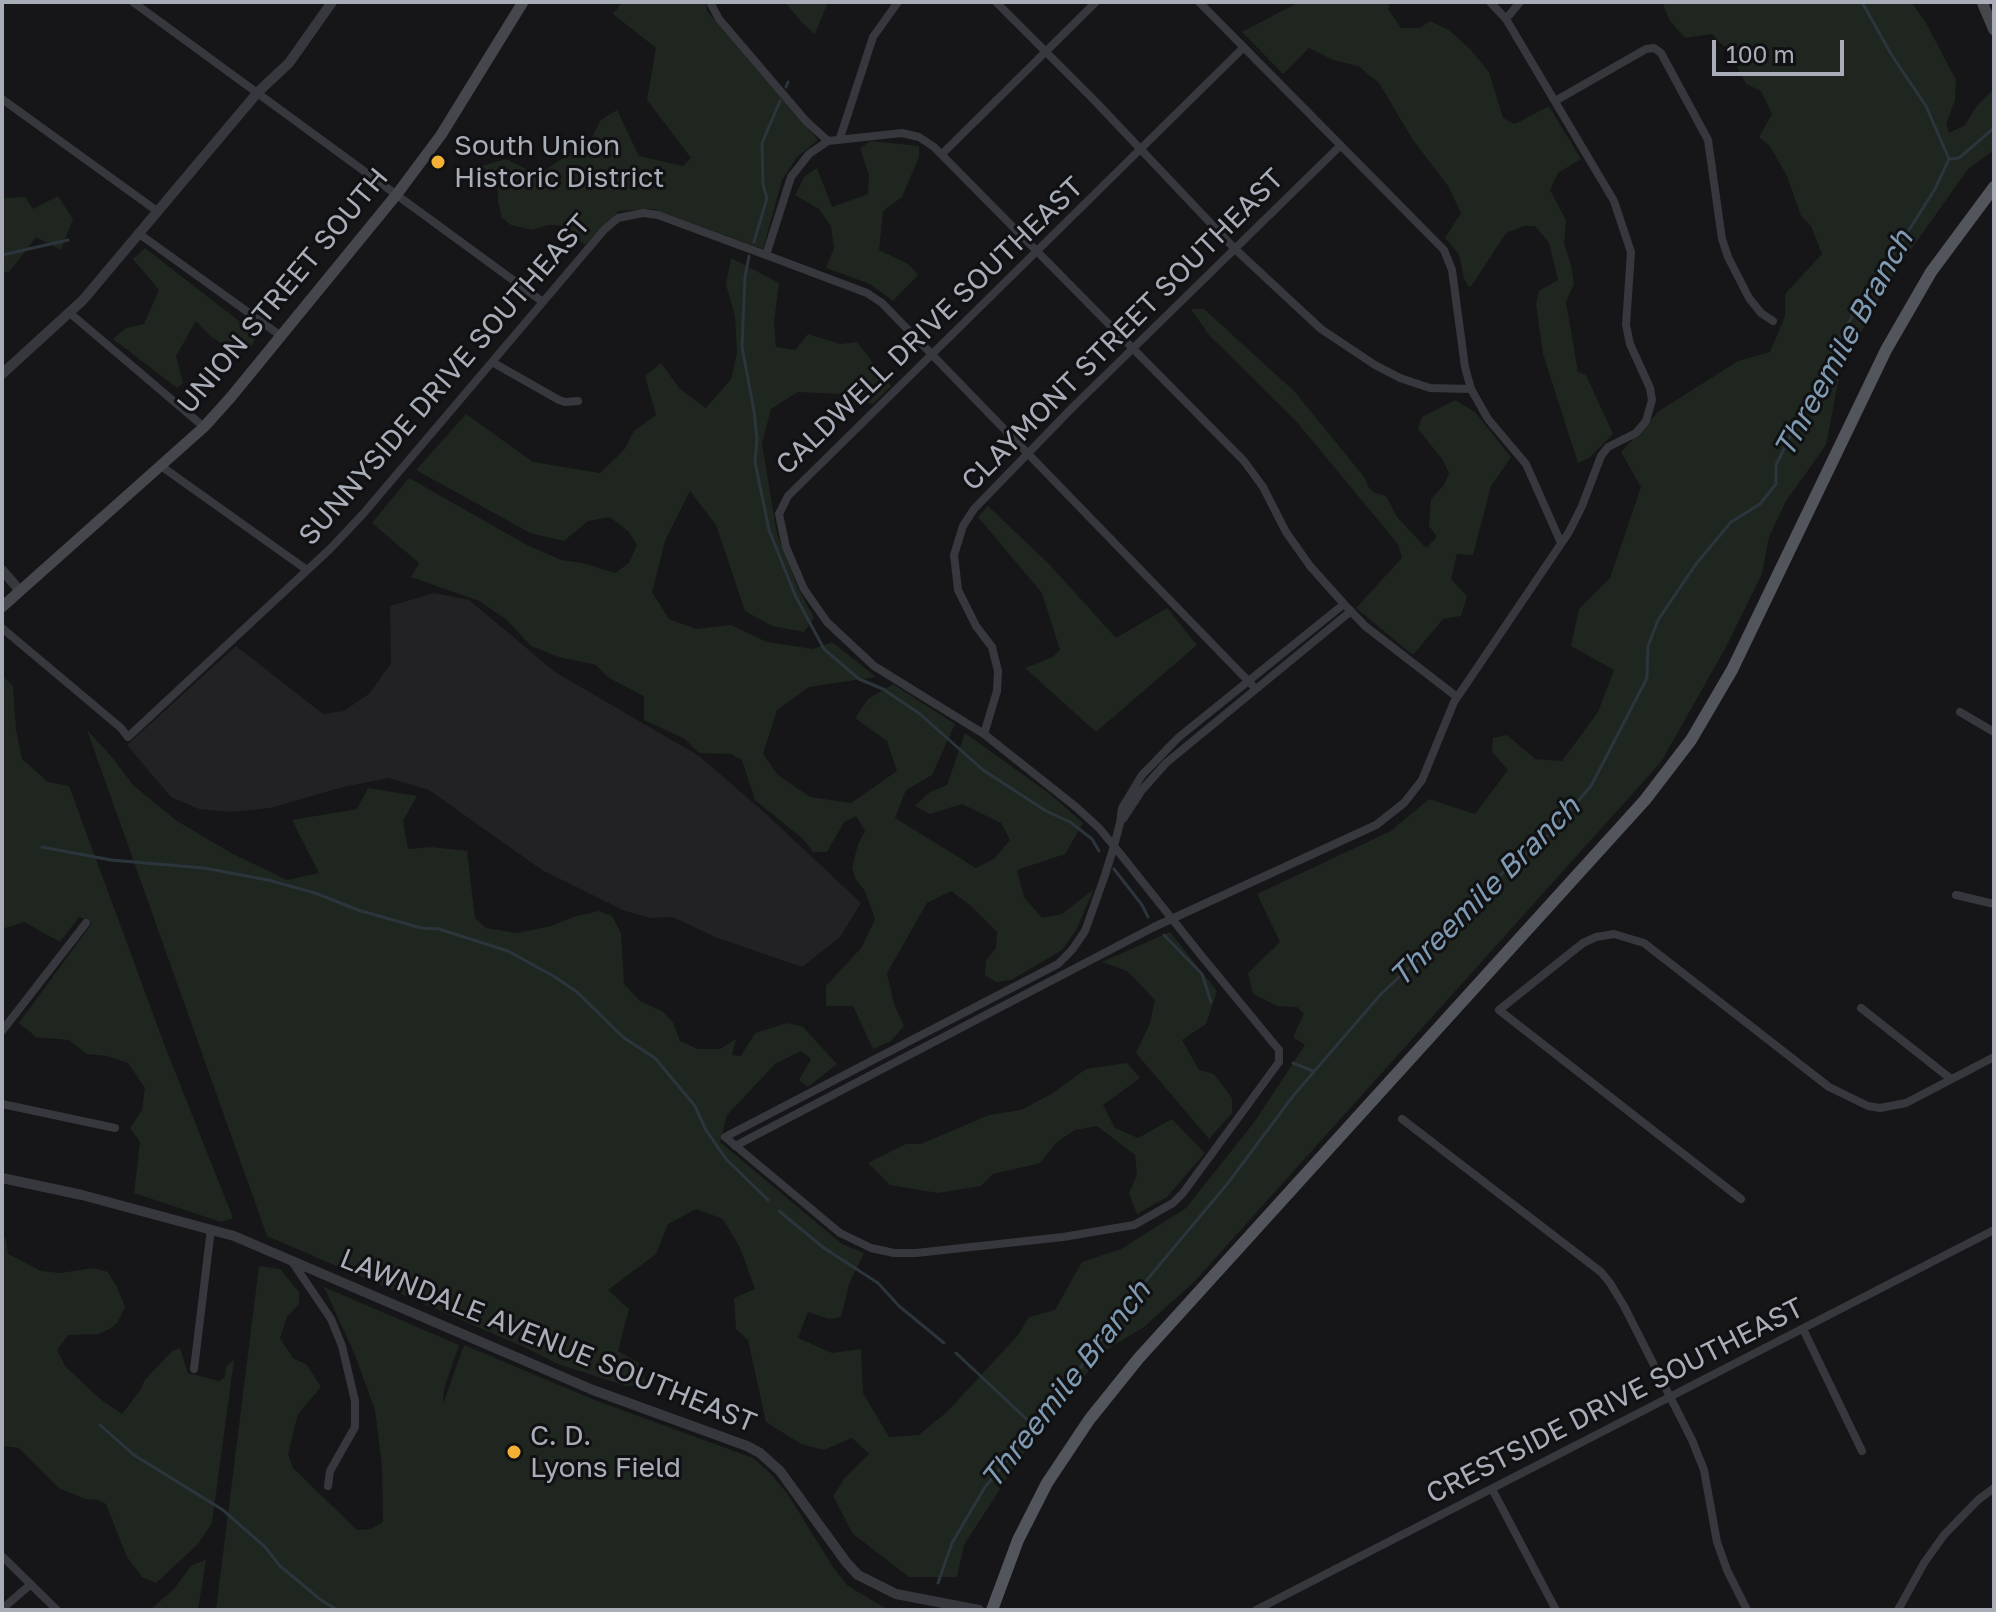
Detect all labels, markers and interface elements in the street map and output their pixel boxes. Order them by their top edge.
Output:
scale bar [1716,24,1848,74]
text: 100 m [1726,39,1795,68]
place label: South Union Historic District [454,129,664,195]
marker: South Union Historic District [429,153,447,171]
street label: UNION STREET SOUTH [170,161,396,421]
street label: CLAYMONT STREET SOUTHEAST [955,162,1291,498]
street label: CALDWELL DRIVE SOUTHEAST [769,170,1091,482]
street label: SUNNYSIDE DRIVE SOUTHEAST [292,208,598,552]
water label: Threemile Branch [1767,224,1921,464]
water label: Threemile Branch [1383,790,1587,994]
street label: LAWNDALE AVENUE SOUTHEAST [335,1242,761,1440]
water label: Threemile Branch [974,1274,1158,1496]
street label: CRESTSIDE DRIVE SOUTHEAST [1421,1291,1809,1511]
place label: C. D. Lyons Field [530,1419,681,1485]
marker: C. D. Lyons Field [505,1443,523,1461]

